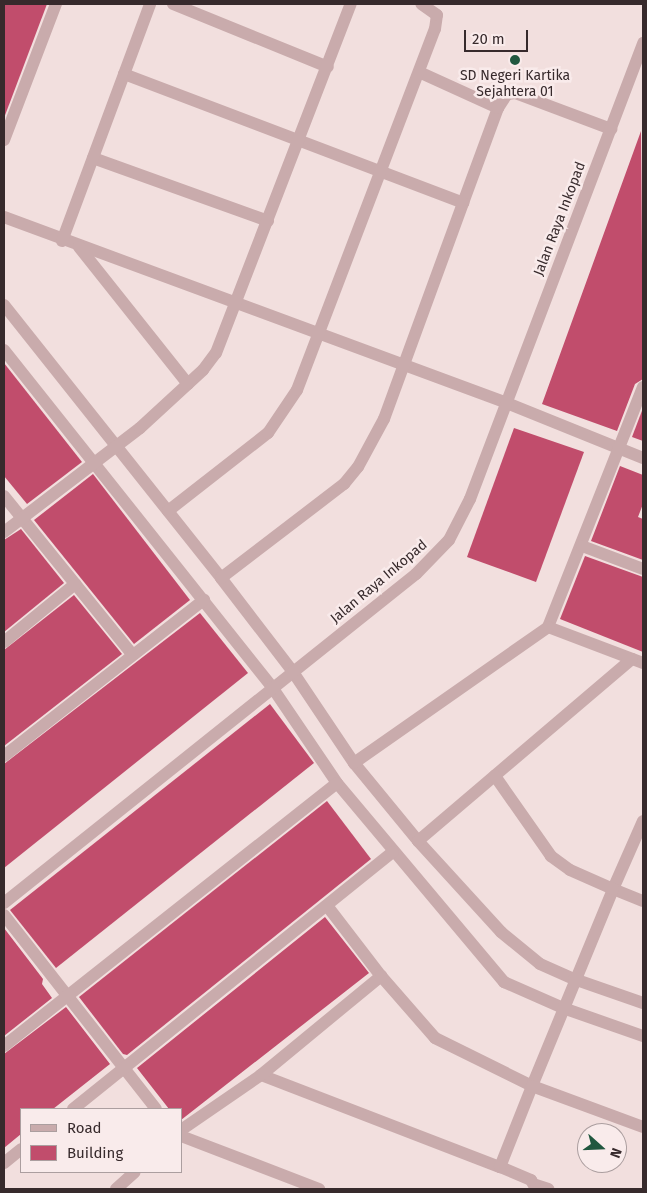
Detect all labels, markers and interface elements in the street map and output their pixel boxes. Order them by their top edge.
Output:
scale bar [467,20,531,52]
text: 20 m [472,30,505,48]
marker: SD Negeri Kartika Sejahtera 01 [509,54,521,66]
place label: SD Negeri Kartika Sejahtera 01 [460,68,570,100]
street label: Jalan Raya Inkopad [531,160,589,278]
street label: Jalan Raya Inkopad [327,537,431,627]
legend [20,1108,182,1173]
text: Road [67,1119,102,1137]
north arrow [577,1123,627,1173]
text: Building [67,1144,123,1162]
text: N [606,1146,625,1160]

